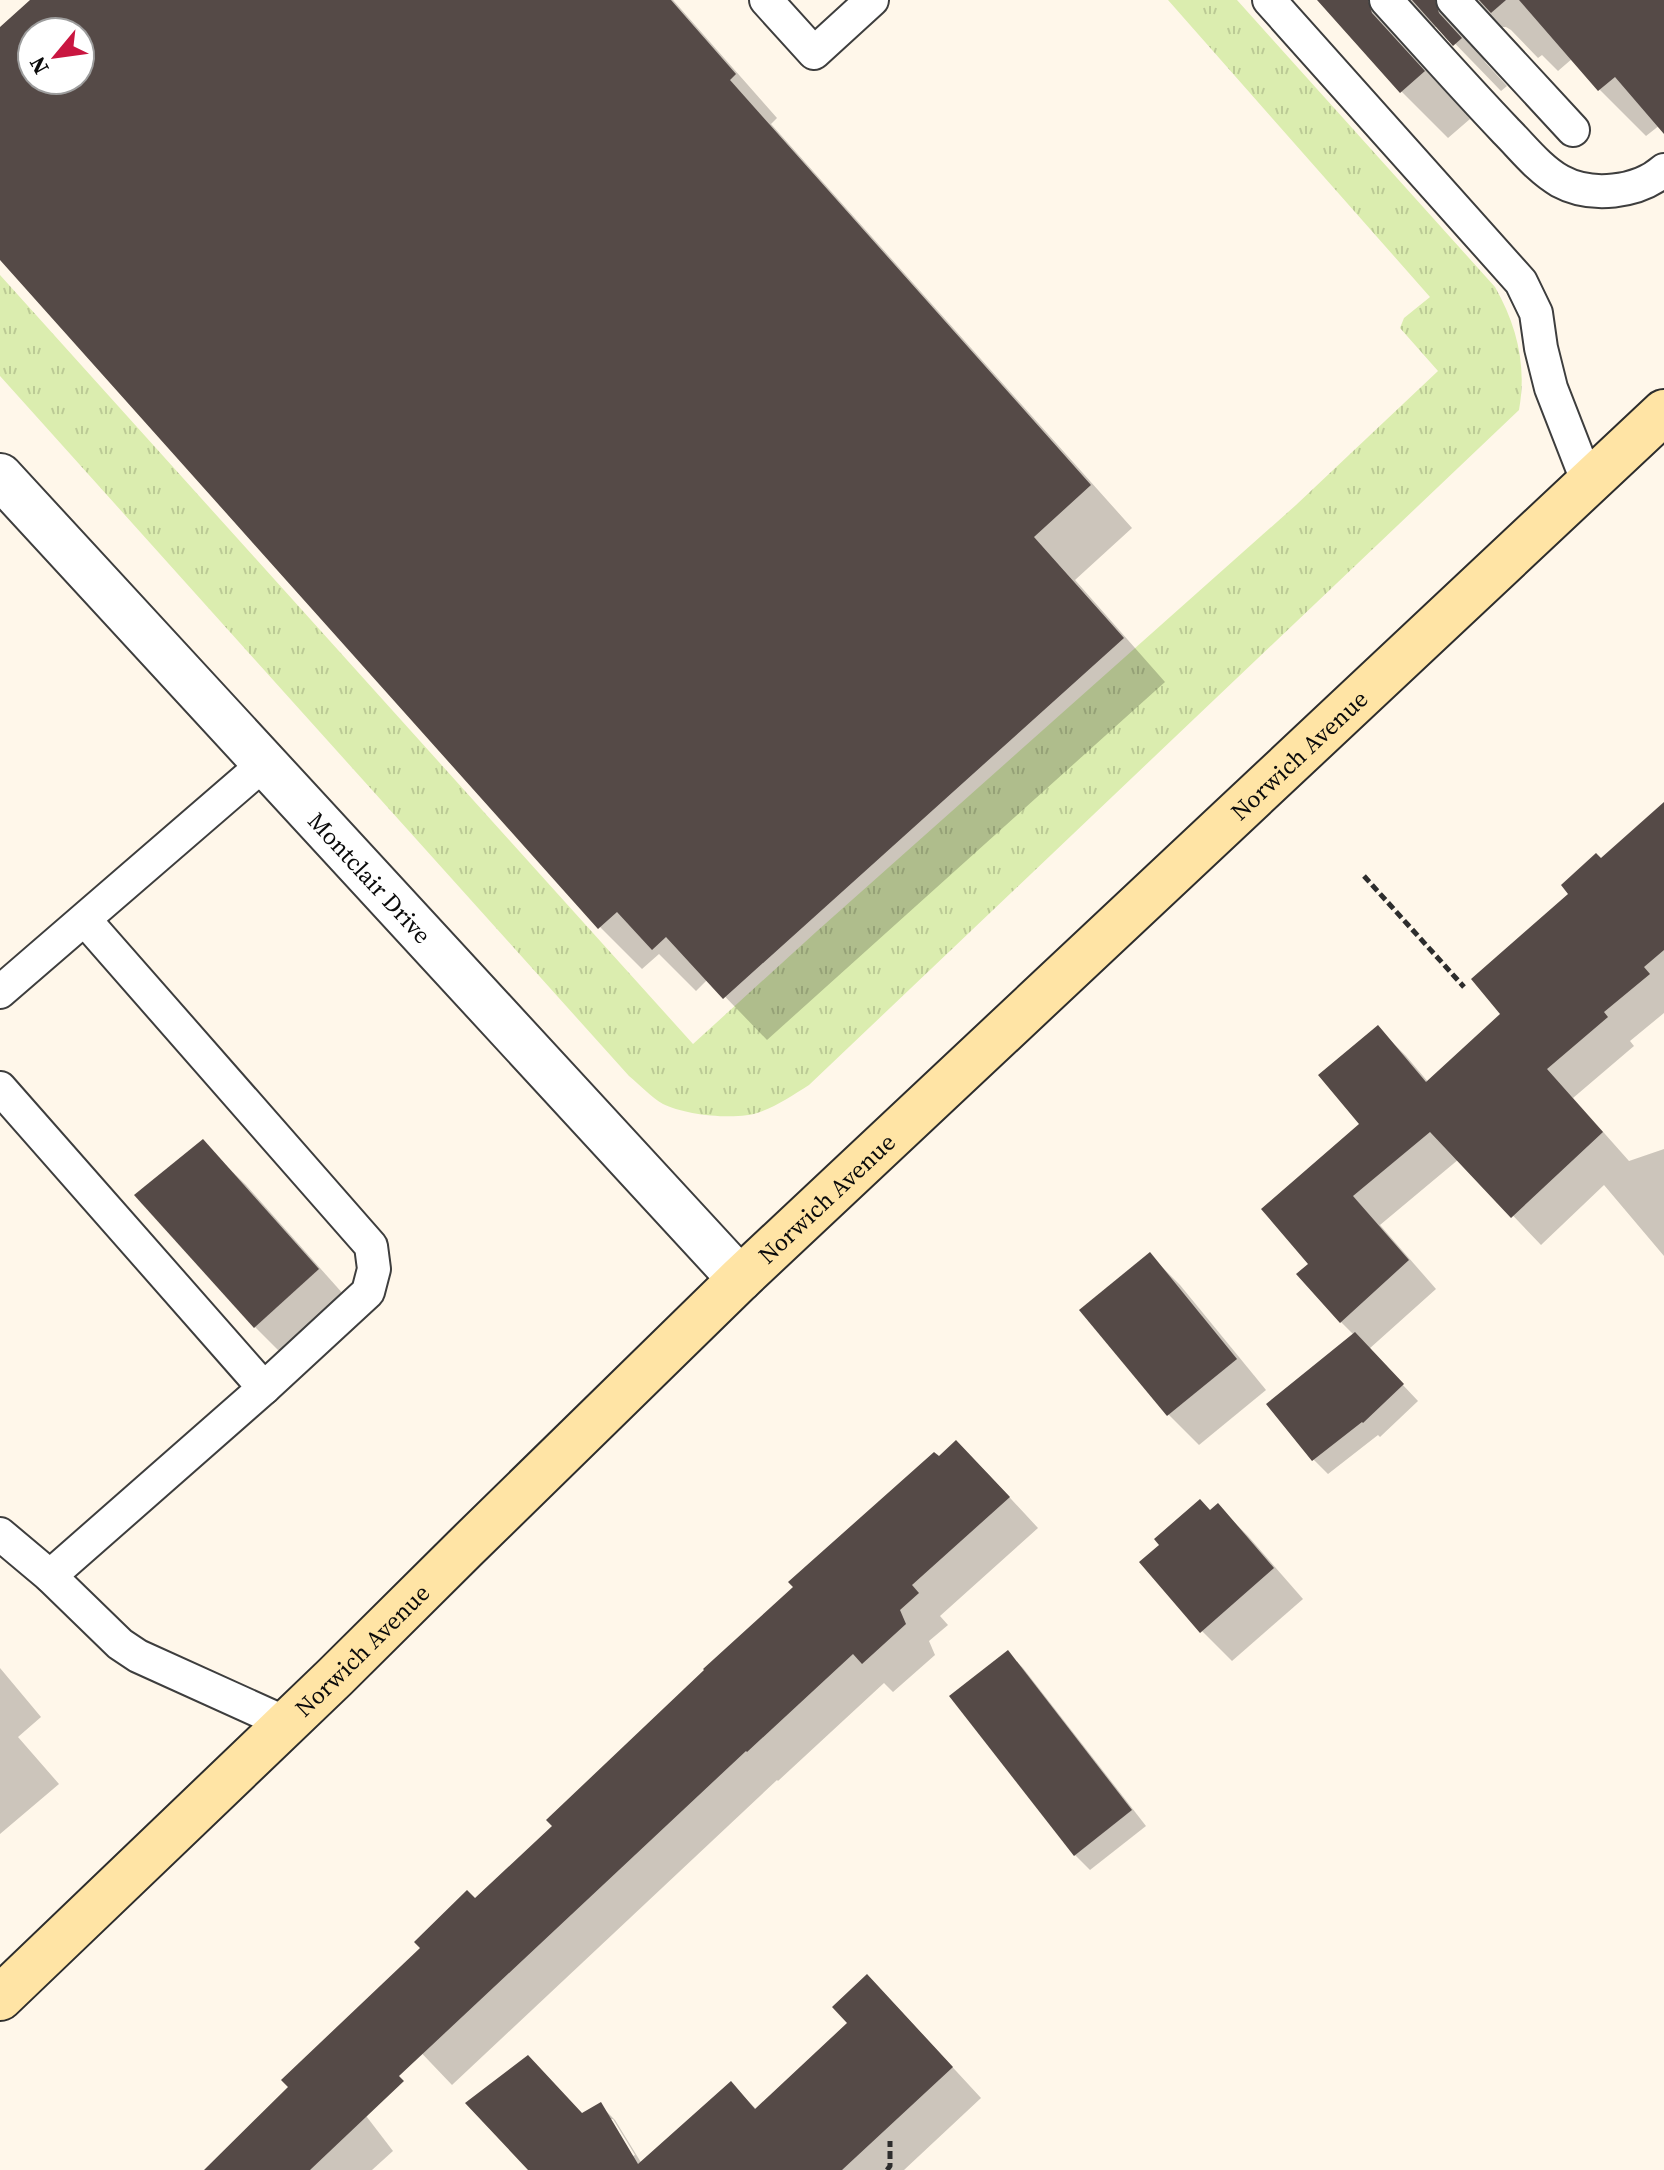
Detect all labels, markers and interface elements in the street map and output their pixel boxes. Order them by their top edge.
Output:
north arrow [16,16,96,96]
text: N [22,51,56,80]
street label: Norwich Avenue [1223,682,1374,827]
street label: Montclair Drive [301,805,439,950]
street label: Norwich Avenue [750,1126,902,1271]
street label: Norwich Avenue [287,1576,436,1724]

